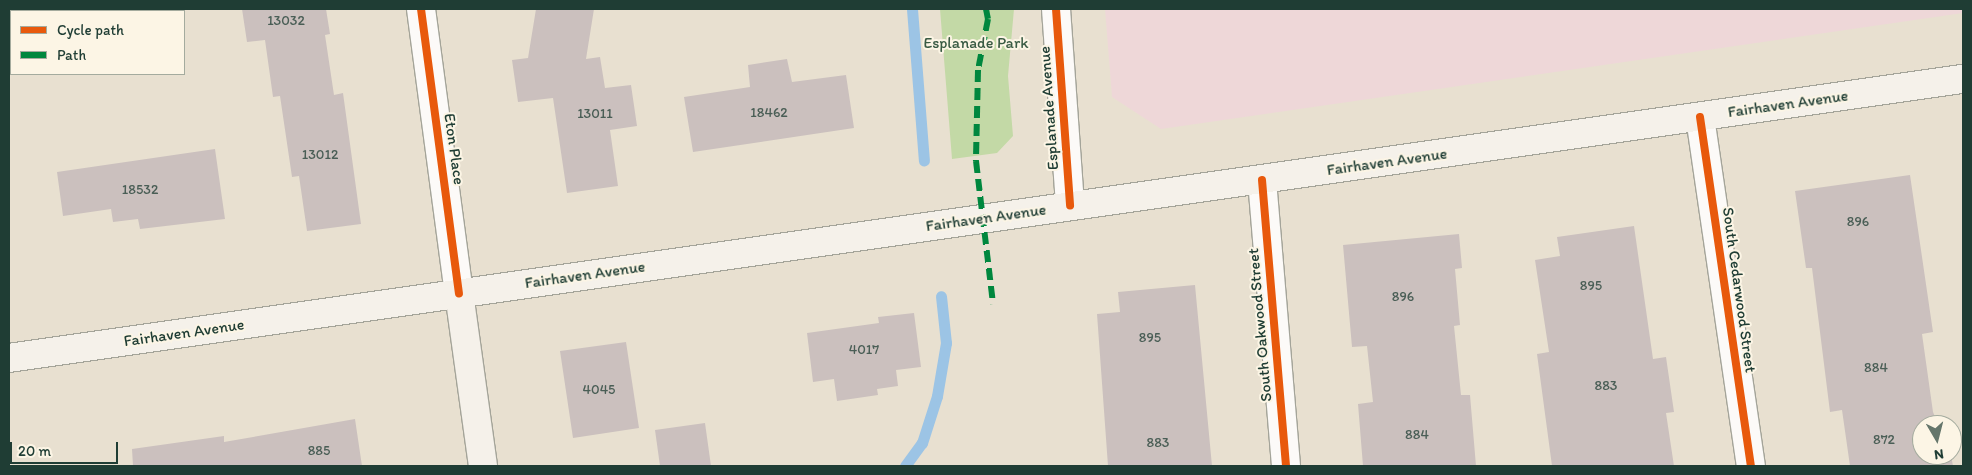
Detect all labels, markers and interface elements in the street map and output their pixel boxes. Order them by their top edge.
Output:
legend [10,10,185,75]
house number: 13032 [267,13,305,29]
text: Cycle path [57,21,124,39]
park label: Esplanade Park [924,33,1028,53]
text: Path [57,46,86,64]
street label: Esplanade Avenue [1035,46,1063,170]
street label: Fairhaven Avenue [1727,86,1849,122]
house number: 18462 [750,105,788,121]
house number: 13011 [577,106,613,122]
street label: Eton Place [439,112,469,186]
street label: Fairhaven Avenue [1326,144,1448,180]
house number: 13012 [302,147,338,163]
house number: 18532 [122,182,158,198]
street label: Fairhaven Avenue [925,200,1047,236]
street label: South Cedarwood Street [1718,206,1760,374]
house number: 896 [1847,214,1869,230]
street label: South Oakwood Street [1244,248,1276,402]
street label: Fairhaven Avenue [524,257,646,293]
house number: 895 [1580,278,1602,294]
house number: 896 [1392,289,1414,305]
street label: Fairhaven Avenue [123,315,245,351]
house number: 895 [1139,330,1161,346]
house number: 4017 [849,342,879,358]
house number: 884 [1864,360,1888,376]
house number: 883 [1595,378,1617,394]
house number: 4045 [583,382,615,398]
north arrow [1912,415,1962,465]
house number: 884 [1405,427,1429,443]
scale bar [12,432,120,464]
house number: 872 [1873,432,1895,448]
house number: 883 [1147,435,1169,451]
text: 20 m [18,442,51,460]
house number: 885 [308,443,330,459]
text: N [1933,445,1945,463]

